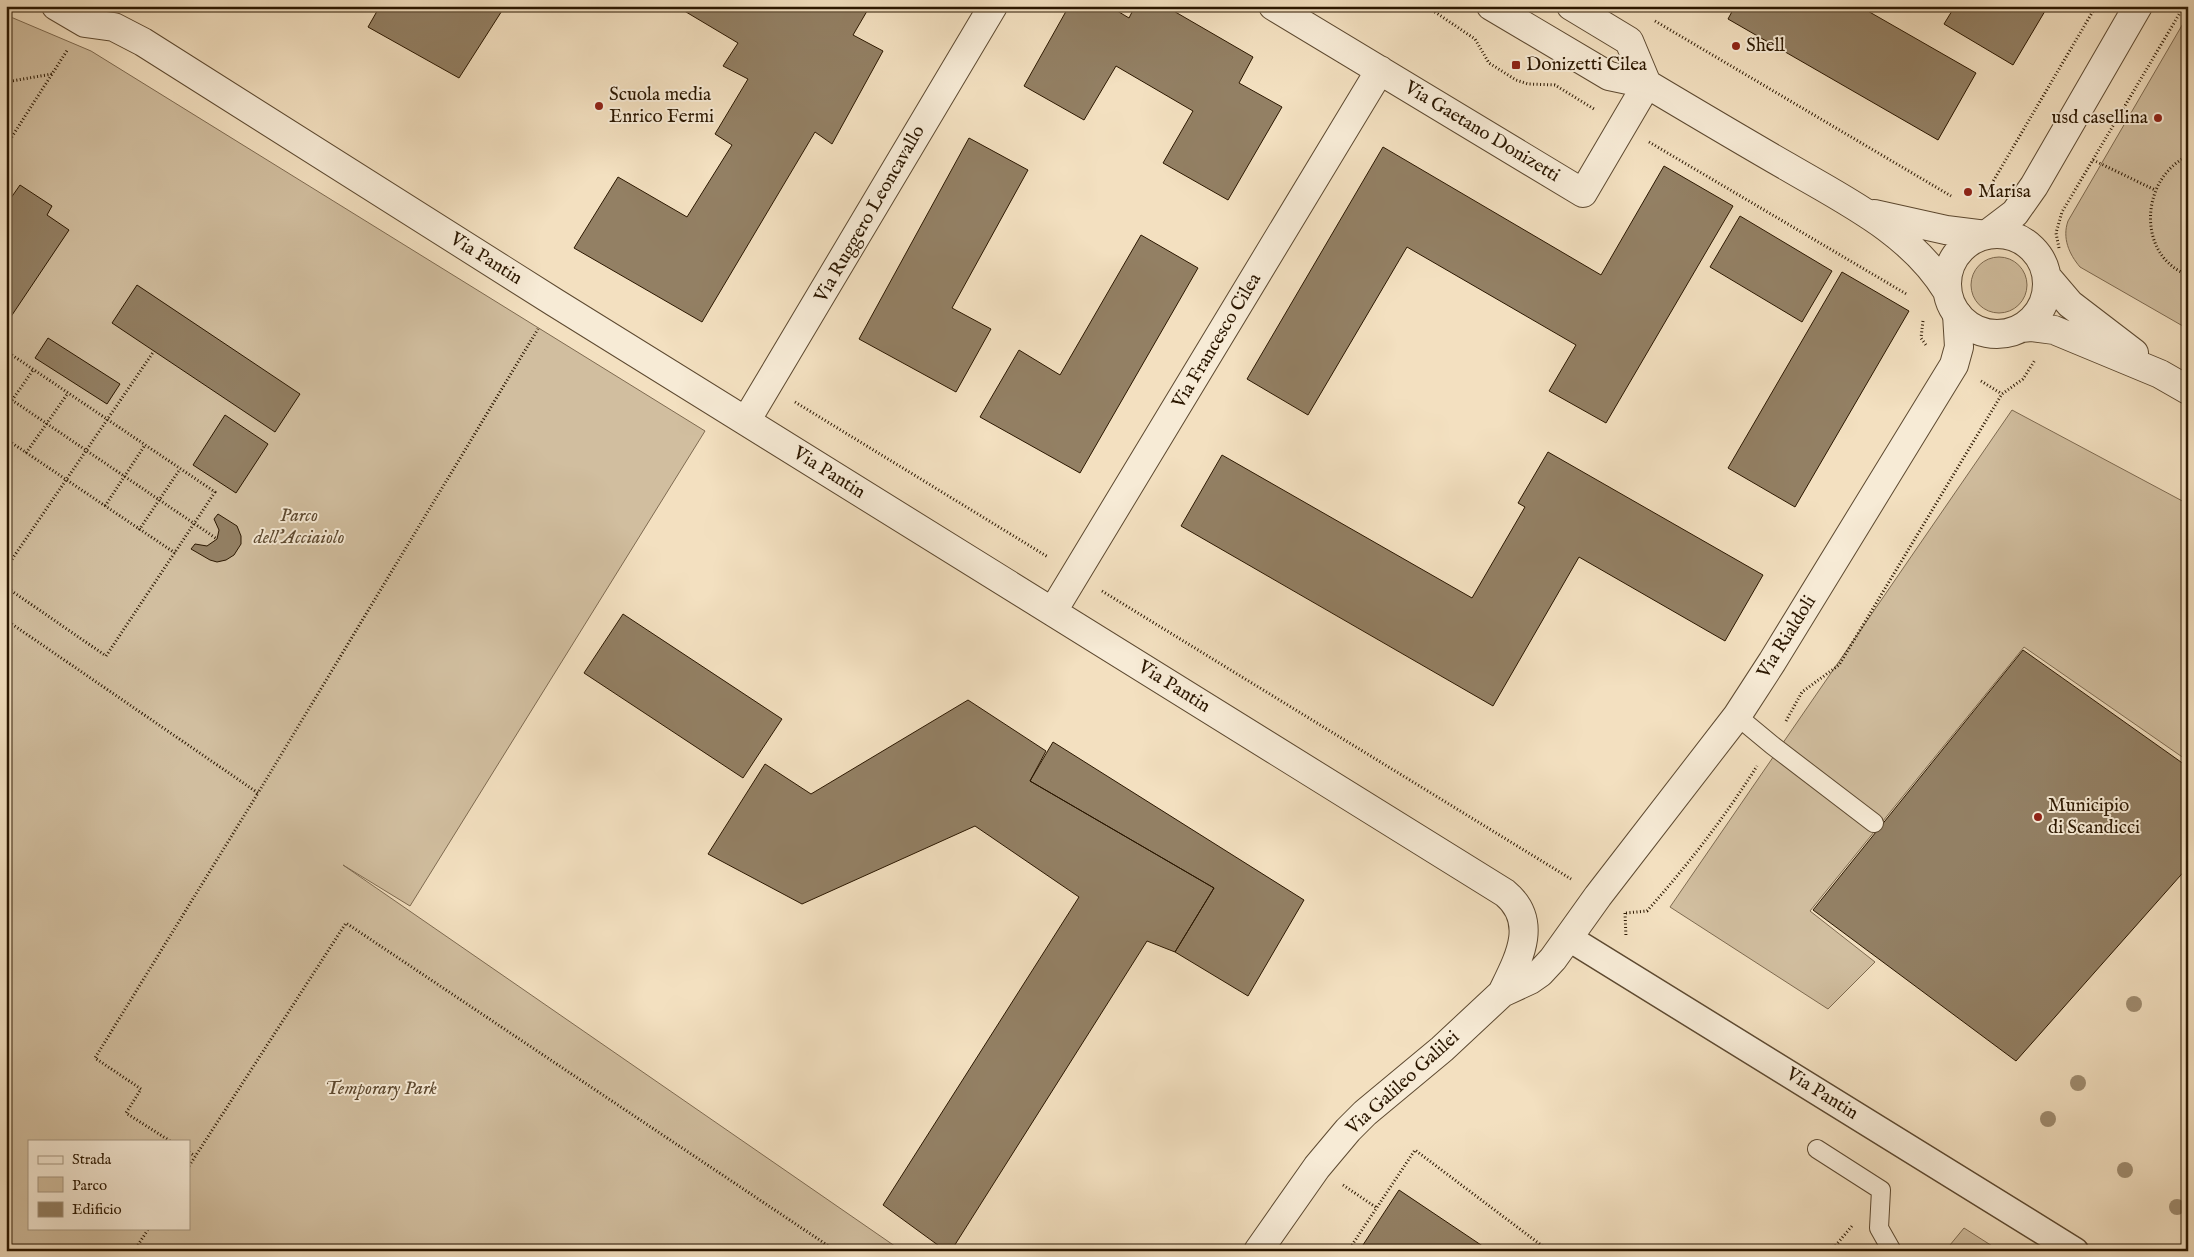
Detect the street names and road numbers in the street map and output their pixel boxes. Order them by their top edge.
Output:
street label: Via Gaetano Donizetti [1399,76,1564,188]
street label: Via Ruggero Leoncavallo [809,121,931,308]
street label: Via Pantin [445,227,527,291]
street label: Via Francesco Cilea [1167,268,1267,414]
street label: Via Pantin [788,441,870,505]
street label: Via Rialdoli [1752,591,1822,684]
street label: Via Pantin [1133,655,1215,719]
street label: Via Galileo Galilei [1341,1026,1465,1141]
street label: Via Pantin [1781,1062,1863,1126]

